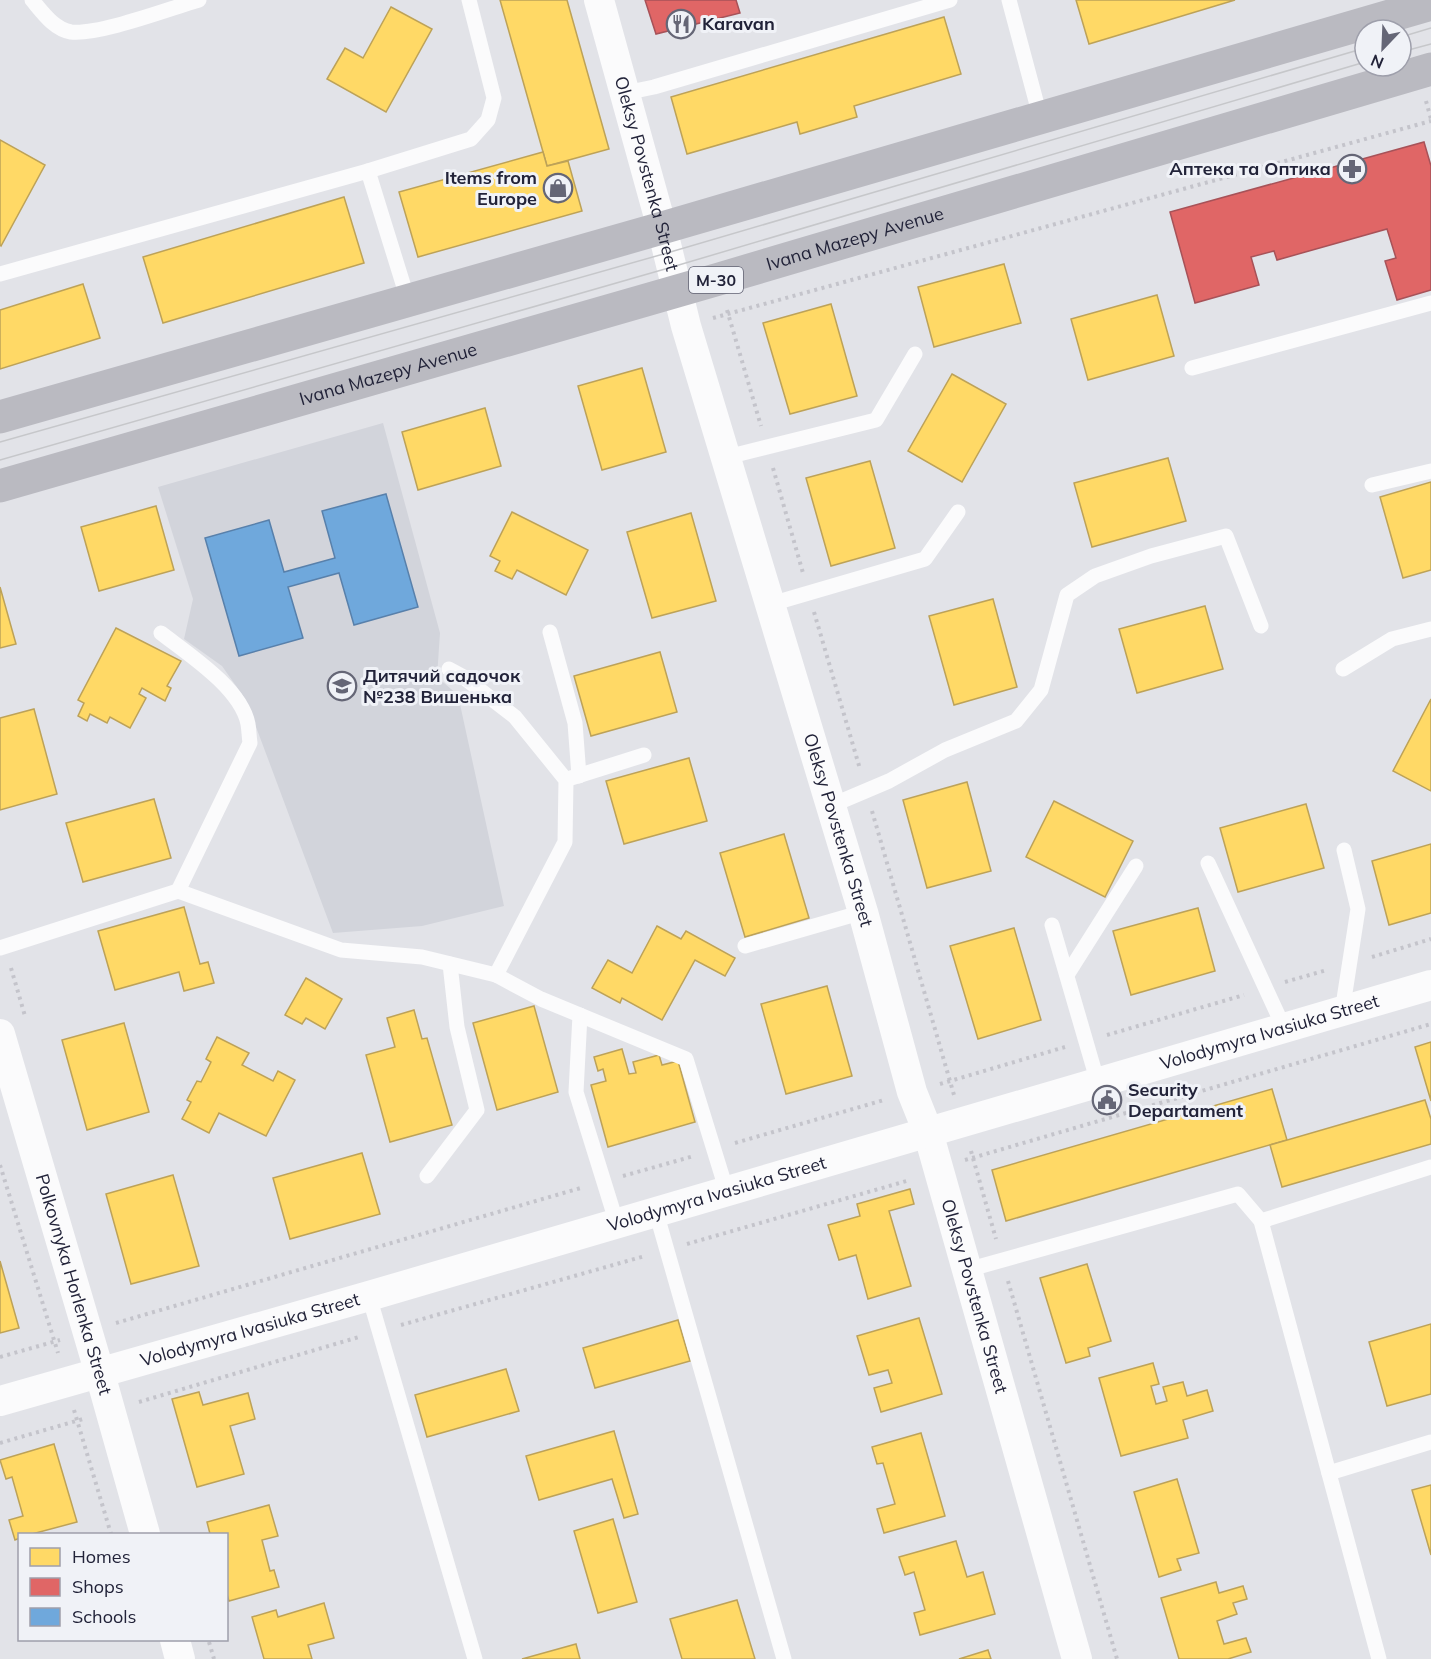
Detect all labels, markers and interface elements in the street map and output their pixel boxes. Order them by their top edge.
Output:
restaurant icon: Karavan [665,8,697,40]
place label: Karavan [702,12,775,35]
north arrow [1353,18,1413,78]
text: N [1368,50,1387,73]
street label: Oleksy Povstenka Street [610,73,684,273]
pharmacy icon: Аптека та Оптика [1336,153,1368,185]
place label: Аптека та Оптика [1169,157,1331,180]
place label: Items from Europe [445,166,537,210]
shop icon: Items from Europe [542,172,574,204]
street label: Ivana Mazepy Avenue [763,201,946,275]
road number: М-30 [689,267,743,293]
street label: Ivana Mazepy Avenue [297,337,480,410]
place label: Дитячий садочок №238 Вишенька [363,664,521,708]
school or university icon: Дитячий садочок №238 Вишенька [326,670,358,702]
street label: Oleksy Povstenka Street [799,730,878,929]
street label: Volodymyra Ivasiuka Street [1157,989,1382,1075]
place label: Security Departament [1128,1078,1243,1122]
public building icon: Security Departament [1091,1084,1123,1116]
street label: Volodymyra Ivasiuka Street [604,1151,829,1237]
street label: Polkovnyka Horlenka Street [31,1171,117,1397]
street label: Oleksy Povstenka Street [937,1196,1013,1396]
street label: Volodymyra Ivasiuka Street [138,1287,362,1371]
legend [18,1533,228,1641]
text: Homes [72,1545,131,1568]
text: Shops [72,1575,124,1598]
text: Schools [72,1605,137,1628]

